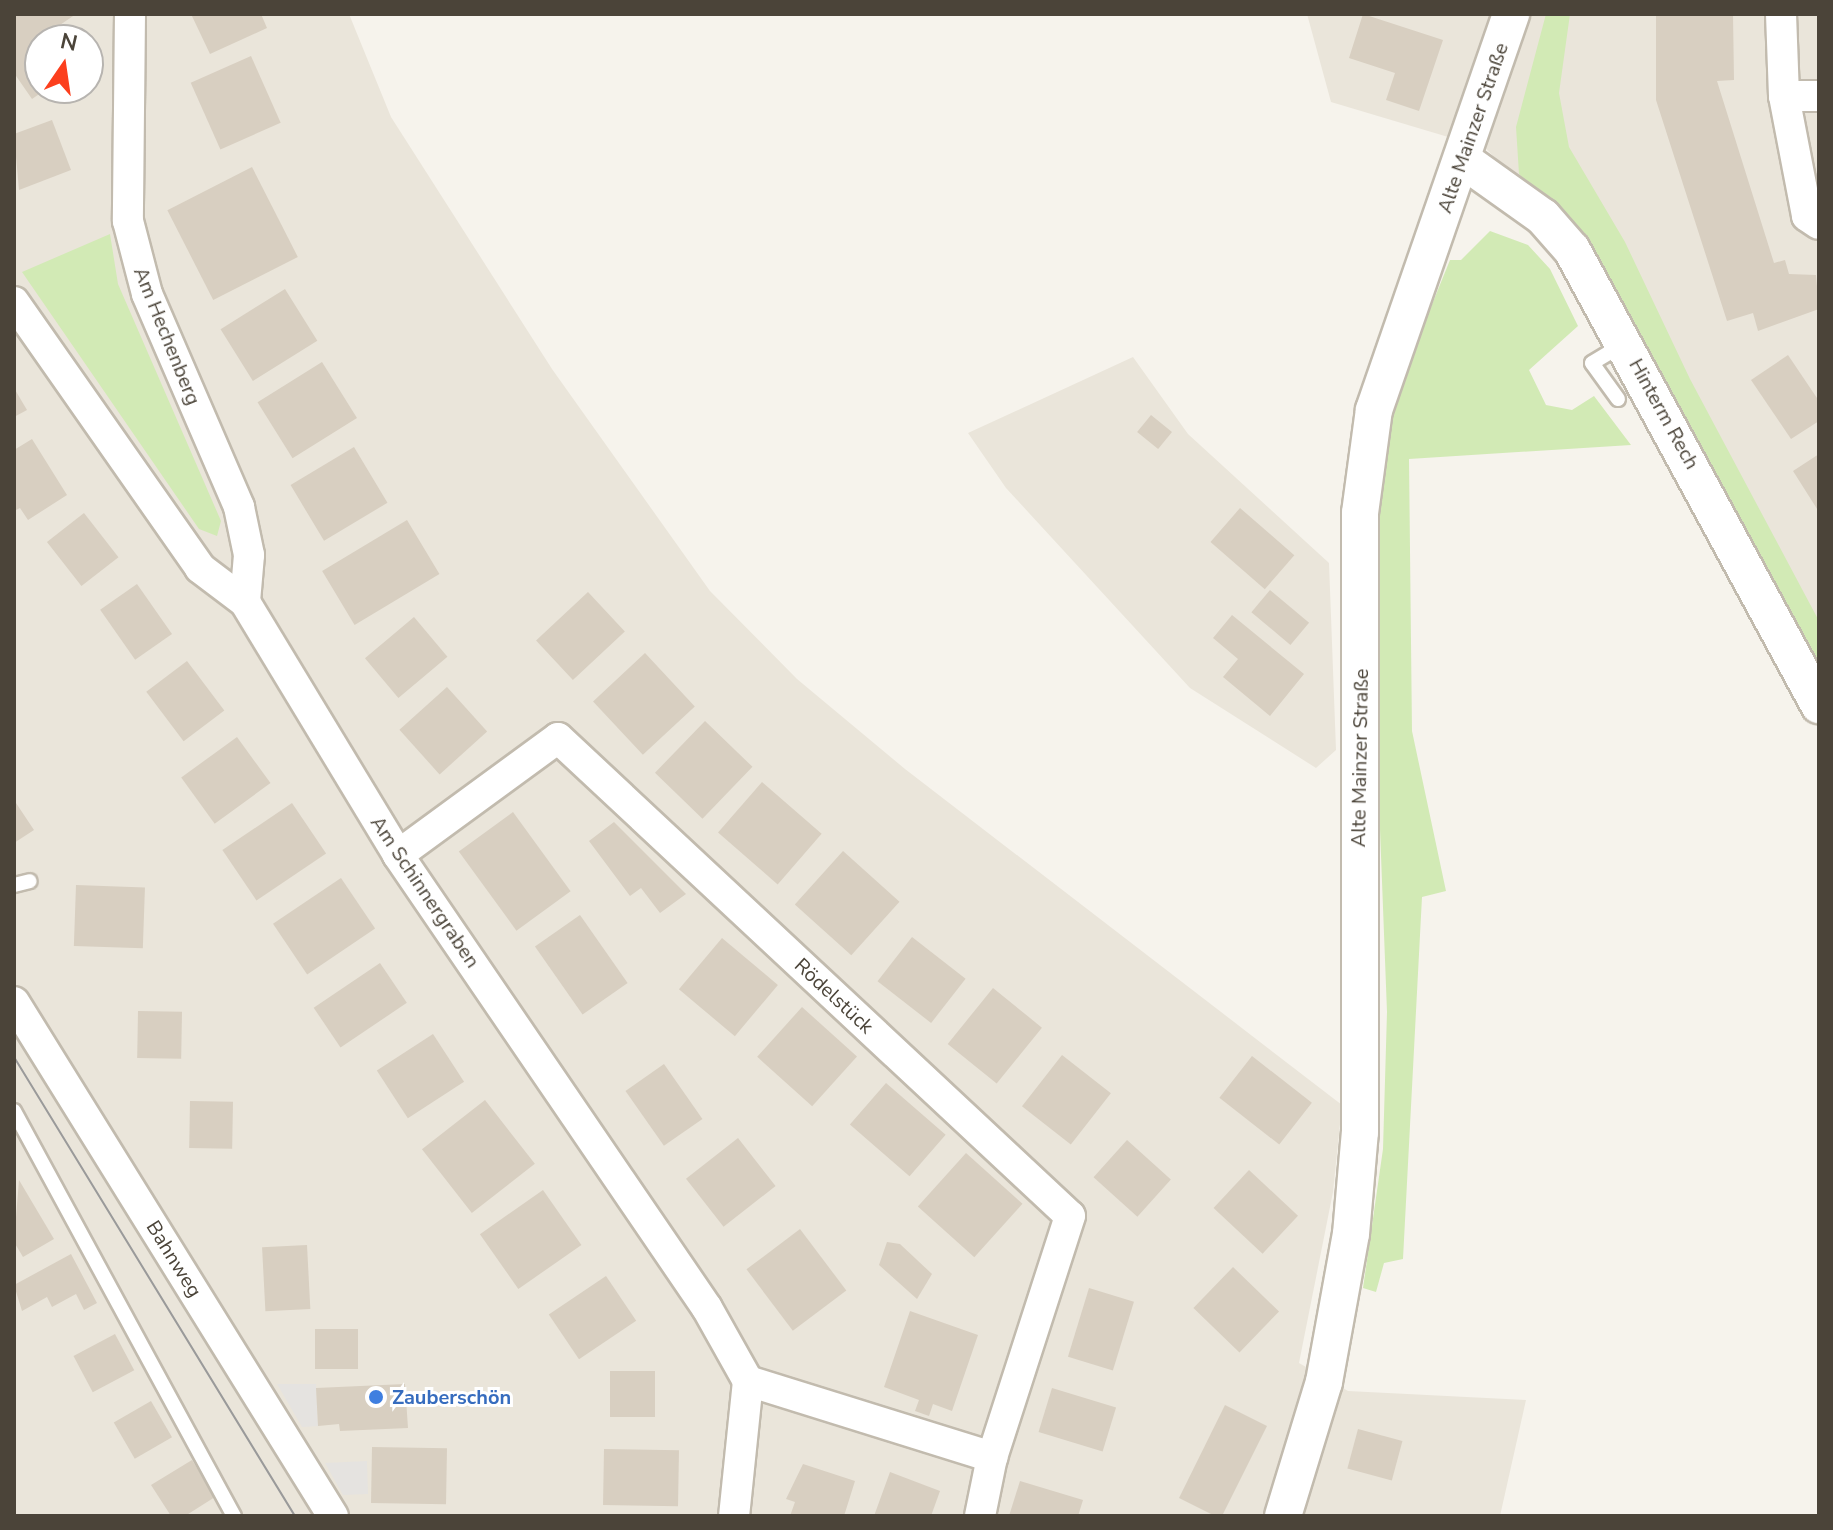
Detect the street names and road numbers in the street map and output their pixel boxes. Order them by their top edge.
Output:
street label: Alte Mainzer Straße [1433,40,1513,216]
street label: Am Hechenberg [128,264,206,408]
street label: Hinterm Rech [1624,355,1704,473]
street label: Alte Mainzer Straße [1346,669,1374,847]
street label: Am Schinnergraben [365,812,485,972]
street label: Rödelstück [789,953,879,1039]
street label: Bahnweg [141,1216,207,1302]

